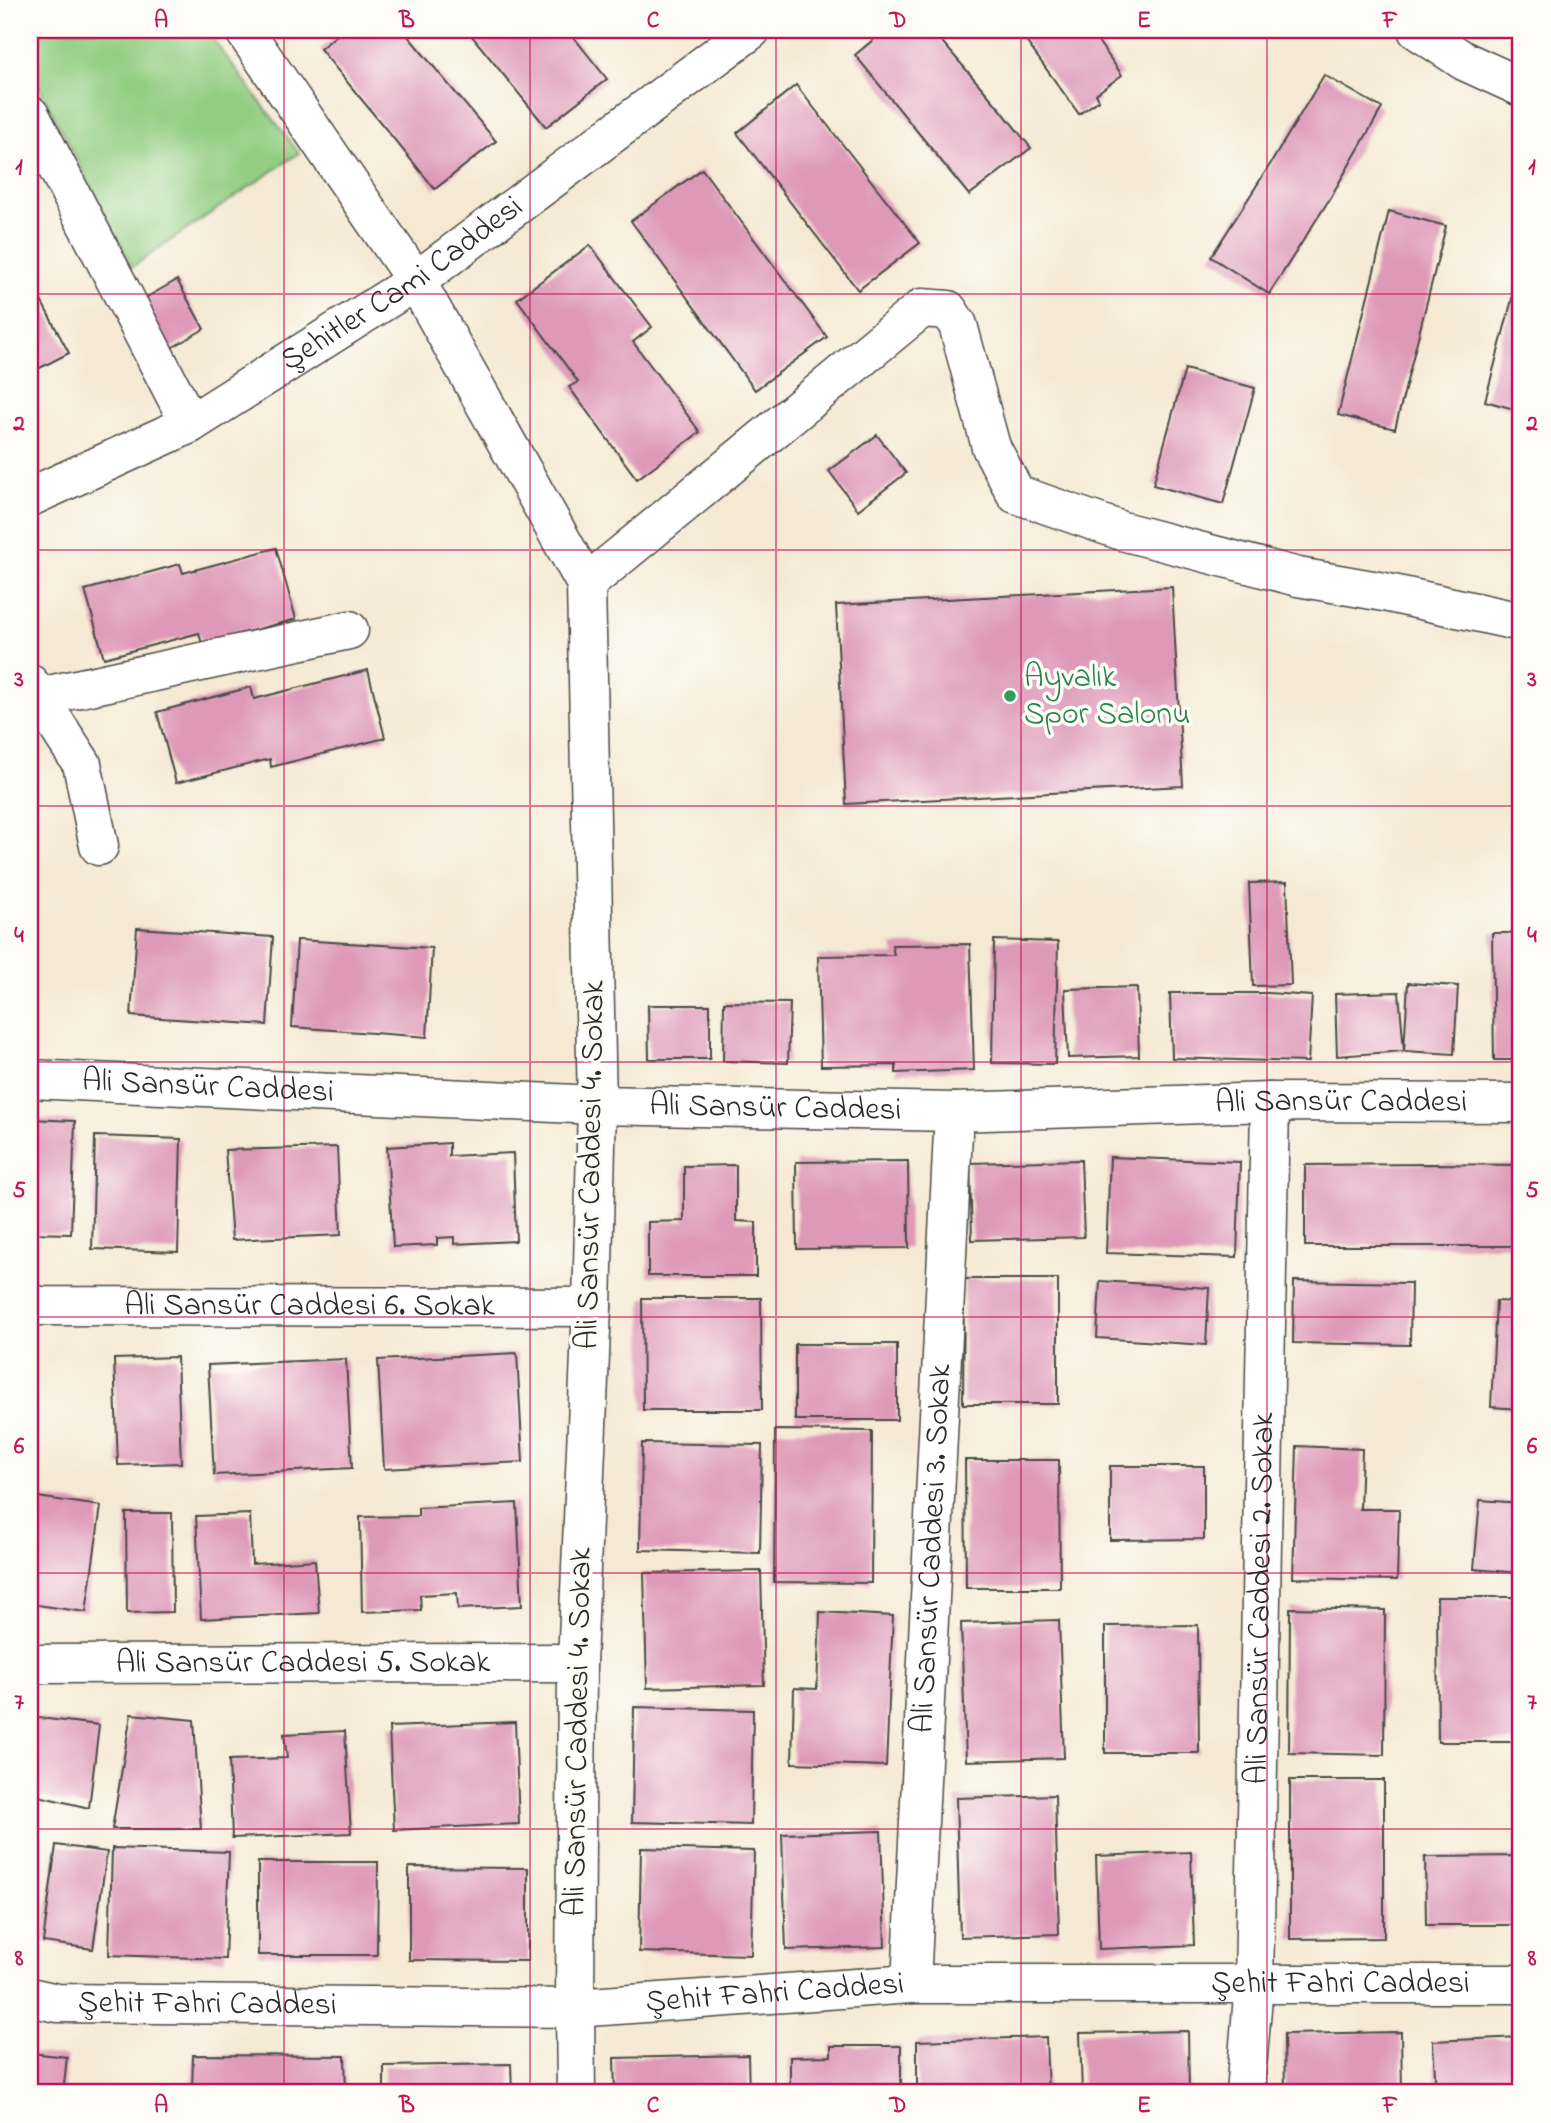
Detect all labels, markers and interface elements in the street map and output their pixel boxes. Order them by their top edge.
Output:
text: A [154,5,168,38]
text: B [398,5,415,38]
text: C [647,5,660,38]
text: D [889,5,906,38]
text: E [1137,5,1151,38]
text: F [1382,5,1398,38]
text: 1 [15,152,23,185]
text: 1 [1528,152,1536,185]
street label: Şehitler Cami Caddesi [272,185,533,384]
text: 2 [12,408,25,441]
text: 2 [1525,408,1538,441]
place label: Ayvalık Spor Salonu [1024,655,1190,739]
text: 3 [13,664,24,697]
text: 3 [1526,664,1537,697]
marker: Ayvalık Spor Salonu [1002,688,1018,704]
text: 4 [14,920,24,953]
text: 4 [1527,920,1537,953]
street label: Ali Sansür Caddesi 4. Sokak [565,979,619,1350]
street label: Ali Sansür Caddesi [81,1058,335,1116]
street label: Ali Sansür Caddesi [1214,1078,1467,1127]
street label: Ali Sansür Caddesi [649,1083,902,1134]
text: 5 [12,1175,26,1208]
text: 5 [1525,1175,1539,1208]
street label: Ali Sansür Caddesi 6. Sokak [124,1283,496,1330]
street label: Ali Sansür Caddesi 3. Sokak [900,1362,965,1734]
street label: Ali Sansür Caddesi 2. Sokak [1234,1411,1288,1785]
text: 6 [14,1431,25,1464]
text: 6 [1527,1431,1538,1464]
street label: Ali Sansür Caddesi 4. Sokak [552,1546,606,1917]
street label: Ali Sansür Caddesi 5. Sokak [116,1640,491,1687]
text: 7 [14,1687,24,1720]
text: 7 [1527,1687,1537,1720]
text: 8 [14,1943,24,1976]
text: 8 [1527,1943,1537,1976]
street label: Şehit Fahri Caddesi [644,1961,906,2026]
street label: Şehit Fahri Caddesi [1211,1961,1470,2008]
street label: Şehit Fahri Caddesi [78,1980,337,2029]
text: A [154,2090,168,2123]
text: B [398,2090,415,2123]
text: C [647,2090,660,2123]
text: D [889,2090,906,2123]
text: E [1137,2090,1151,2123]
text: F [1382,2090,1398,2123]

